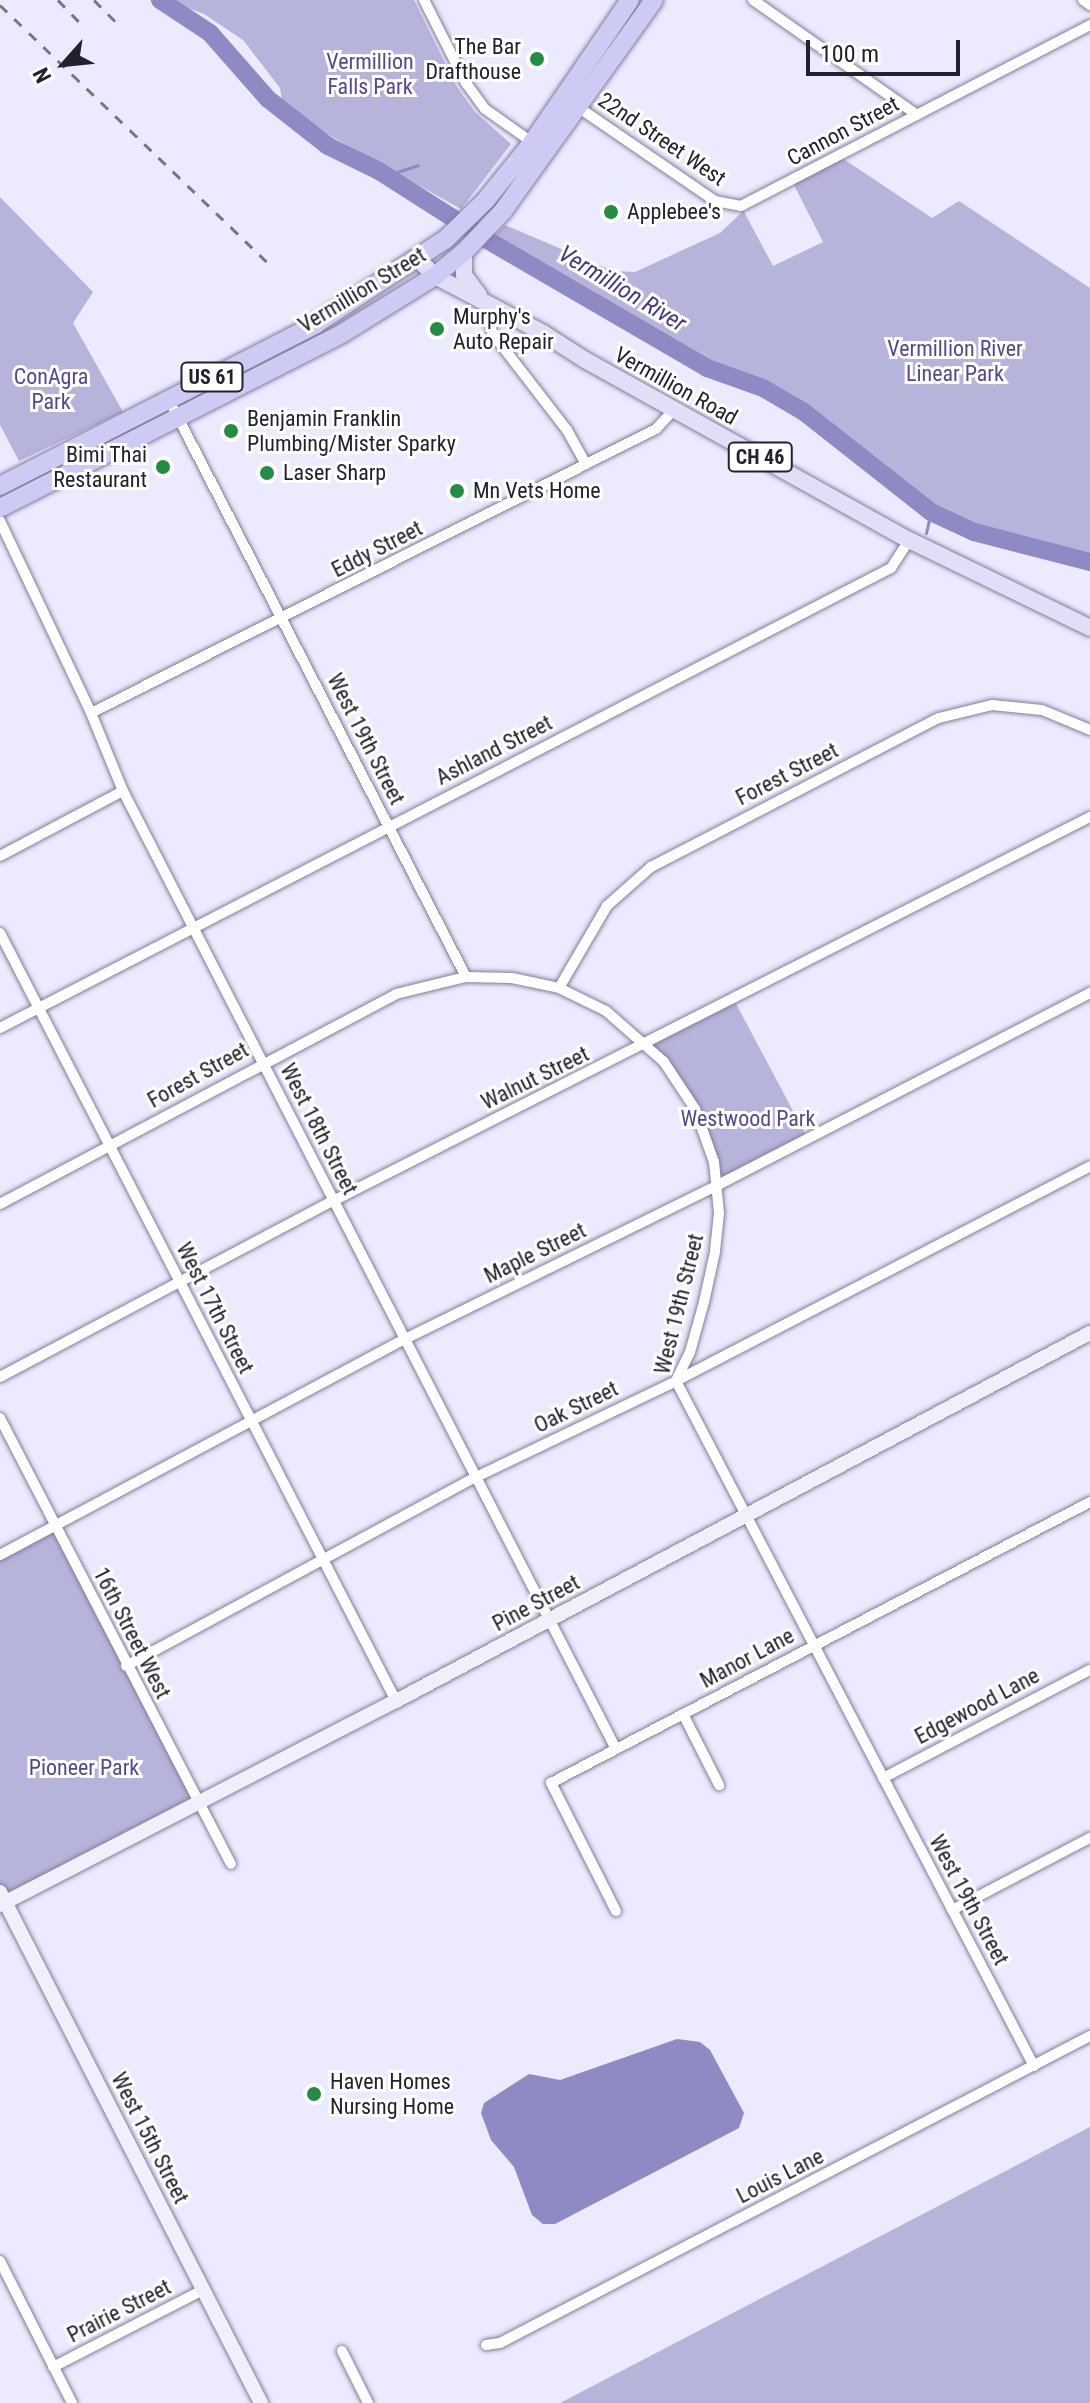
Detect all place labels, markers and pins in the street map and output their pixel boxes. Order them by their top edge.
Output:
place label: The Bar Drafthouse [426,33,521,84]
marker: The Bar Drafthouse [528,50,546,68]
place label: Applebee's [627,199,721,225]
marker: Applebee's [602,203,620,221]
place label: Murphy's Auto Repair [453,303,554,354]
marker: Murphy's Auto Repair [428,320,446,338]
place label: Benjamin Franklin Plumbing/Mister Sparky [247,405,456,456]
marker: Benjamin Franklin Plumbing/Mister Sparky [222,422,240,440]
place label: Bimi Thai Restaurant [53,441,147,492]
marker: Bimi Thai Restaurant [154,458,172,476]
place label: Laser Sharp [283,460,386,486]
marker: Laser Sharp [258,464,276,482]
place label: Mn Vets Home [473,478,601,504]
marker: Mn Vets Home [448,482,466,500]
place label: Haven Homes Nursing Home [330,2068,454,2120]
marker: Haven Homes Nursing Home [305,2085,323,2103]

